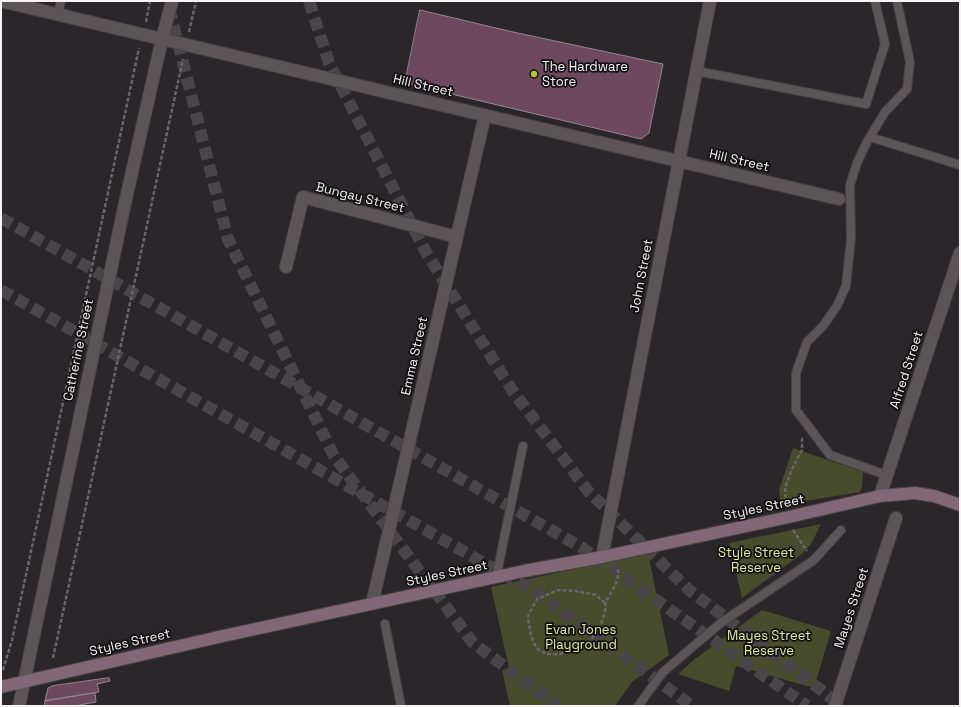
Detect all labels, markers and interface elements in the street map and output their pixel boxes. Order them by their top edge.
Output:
place label: The Hardware Store [542,59,628,90]
marker: The Hardware Store [529,69,539,79]
street label: Hill Street [391,72,455,100]
street label: Hill Street [707,147,771,175]
street label: Bungay Street [314,179,406,217]
street label: John Street [627,238,657,314]
street label: Catherine Street [61,298,97,402]
street label: Emma Street [398,315,432,397]
street label: Alfred Street [887,329,927,411]
street label: Styles Street [722,492,806,524]
park label: Style Street Reserve [718,545,794,576]
street label: Styles Street [405,558,489,590]
street label: Mayes Street [832,566,872,650]
park label: Evan Jones Playground [545,622,617,653]
street label: Styles Street [88,626,172,660]
park label: Mayes Street Reserve [727,628,811,659]

